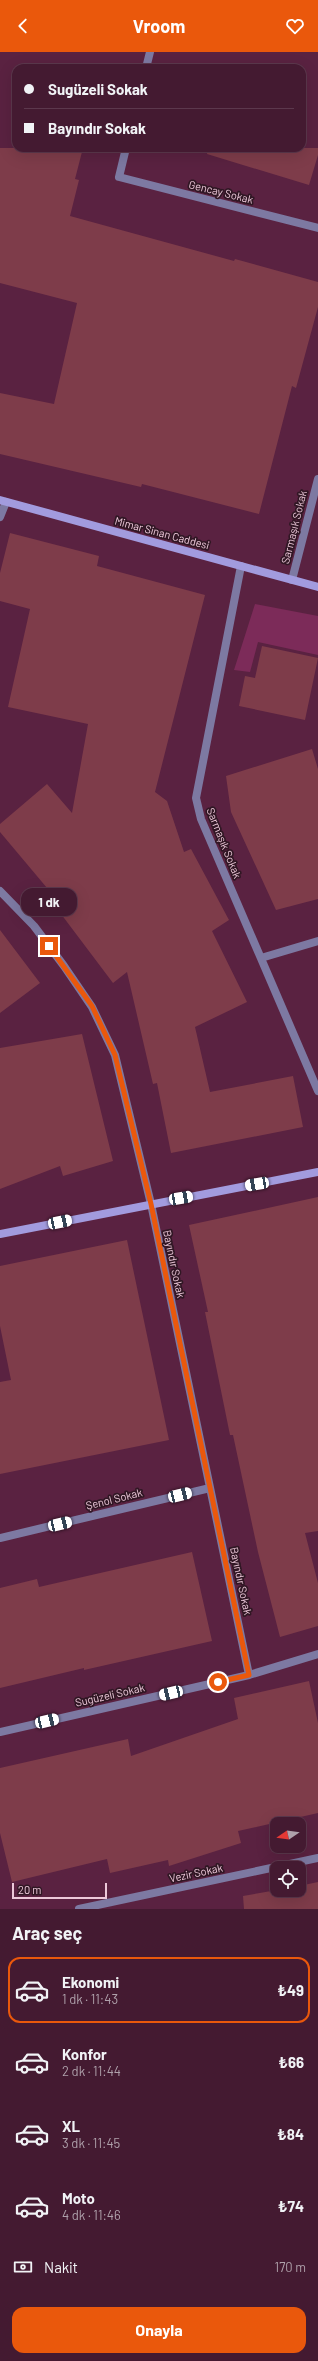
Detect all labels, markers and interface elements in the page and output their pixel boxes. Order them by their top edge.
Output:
icon: back [12,15,34,37]
text: Vroom [133,15,185,37]
icon: heart [284,15,306,37]
text: Sugüzeli Sokak [48,80,148,98]
text: Bayındır Sokak [48,119,146,137]
street label: Gencay Sokak [188,177,255,206]
street label: Sarmaşık Sokak [278,488,309,565]
street label: Mimar Sinan Caddesi [114,514,211,551]
street label: Sarmaşık Sokak [204,806,245,881]
callout: 1 dk [21,888,77,916]
text: 1 dk [38,894,60,910]
route end [40,937,58,955]
car [244,1176,270,1192]
car [168,1190,194,1206]
car [47,1214,73,1230]
street label: Bayındır Sokak [161,1229,188,1300]
street label: Şenol Sokak [84,1485,144,1512]
car [167,1486,193,1504]
car [47,1515,73,1533]
street label: Bayındır Sokak [228,1546,255,1617]
route start [209,1673,227,1691]
street label: Sugüzeli Sokak [74,1680,146,1709]
car [158,1684,184,1702]
car [34,1712,60,1730]
north arrow [270,1817,306,1853]
map controls [270,1817,306,1897]
street label: Vezir Sokak [168,1860,224,1885]
button: locate [270,1861,306,1897]
scale bar [12,1881,107,1900]
text: 20 m [18,1883,41,1896]
text: Araç seç [12,1922,82,1944]
icon: car [14,1972,50,2008]
text: Ekonomi [62,1973,119,1991]
text: ₺49 [277,1981,304,1999]
text: 1 dk · 11:43 [62,1991,118,2007]
icon: car [14,2044,50,2080]
text: Konfor [62,2045,107,2063]
text: ₺66 [278,2053,304,2071]
text: 2 dk · 11:44 [62,2063,121,2079]
icon: car [14,2116,50,2152]
text: XL [62,2117,80,2135]
text: ₺84 [277,2125,304,2143]
text: 3 dk · 11:45 [62,2135,120,2151]
icon: car [14,2188,50,2224]
text: Moto [62,2189,95,2207]
text: ₺74 [278,2197,304,2215]
text: 4 dk · 11:46 [62,2207,121,2223]
icon: cash [12,2256,34,2278]
text: Nakit [44,2258,78,2276]
text: 170 m [275,2259,306,2275]
button: Onayla [12,2307,306,2353]

